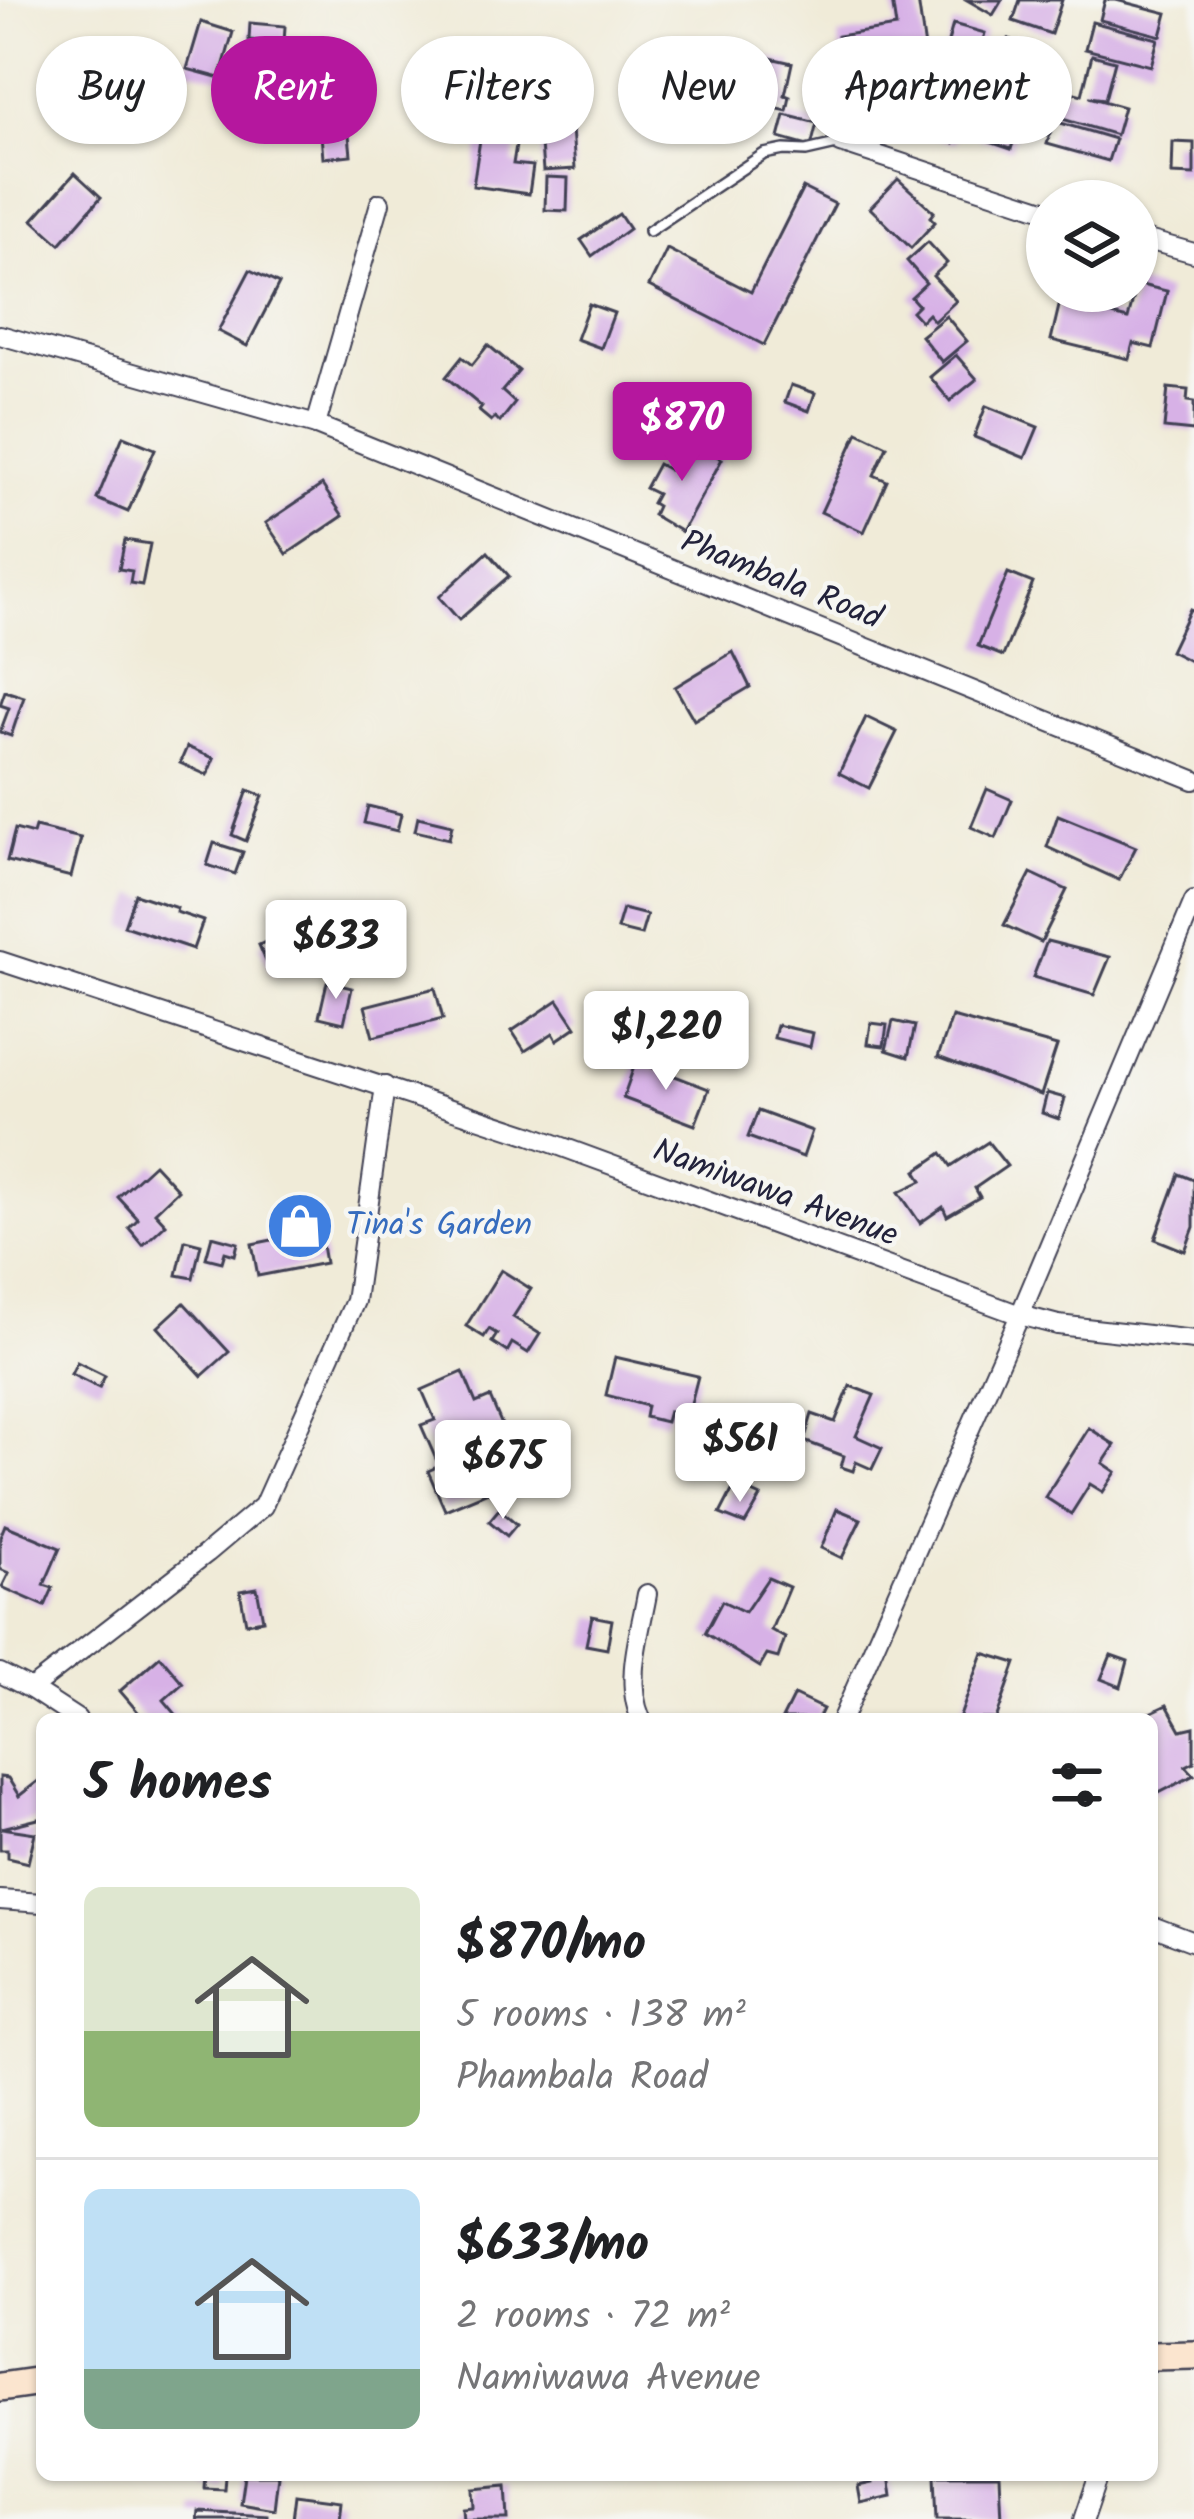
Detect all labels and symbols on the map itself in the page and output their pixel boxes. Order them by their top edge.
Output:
pin: $870 [611,382,753,484]
street label: Phambala Road [672,517,891,646]
pin: $633 [265,900,407,1002]
pin: $1,220 [568,991,764,1093]
street label: Namiwawa Avenue [645,1125,905,1263]
shop icon: Tina's Garden [265,1191,335,1261]
place label: Tina's Garden [346,1200,532,1253]
pin: $561 [669,1403,811,1505]
pin: $675 [432,1420,574,1522]

